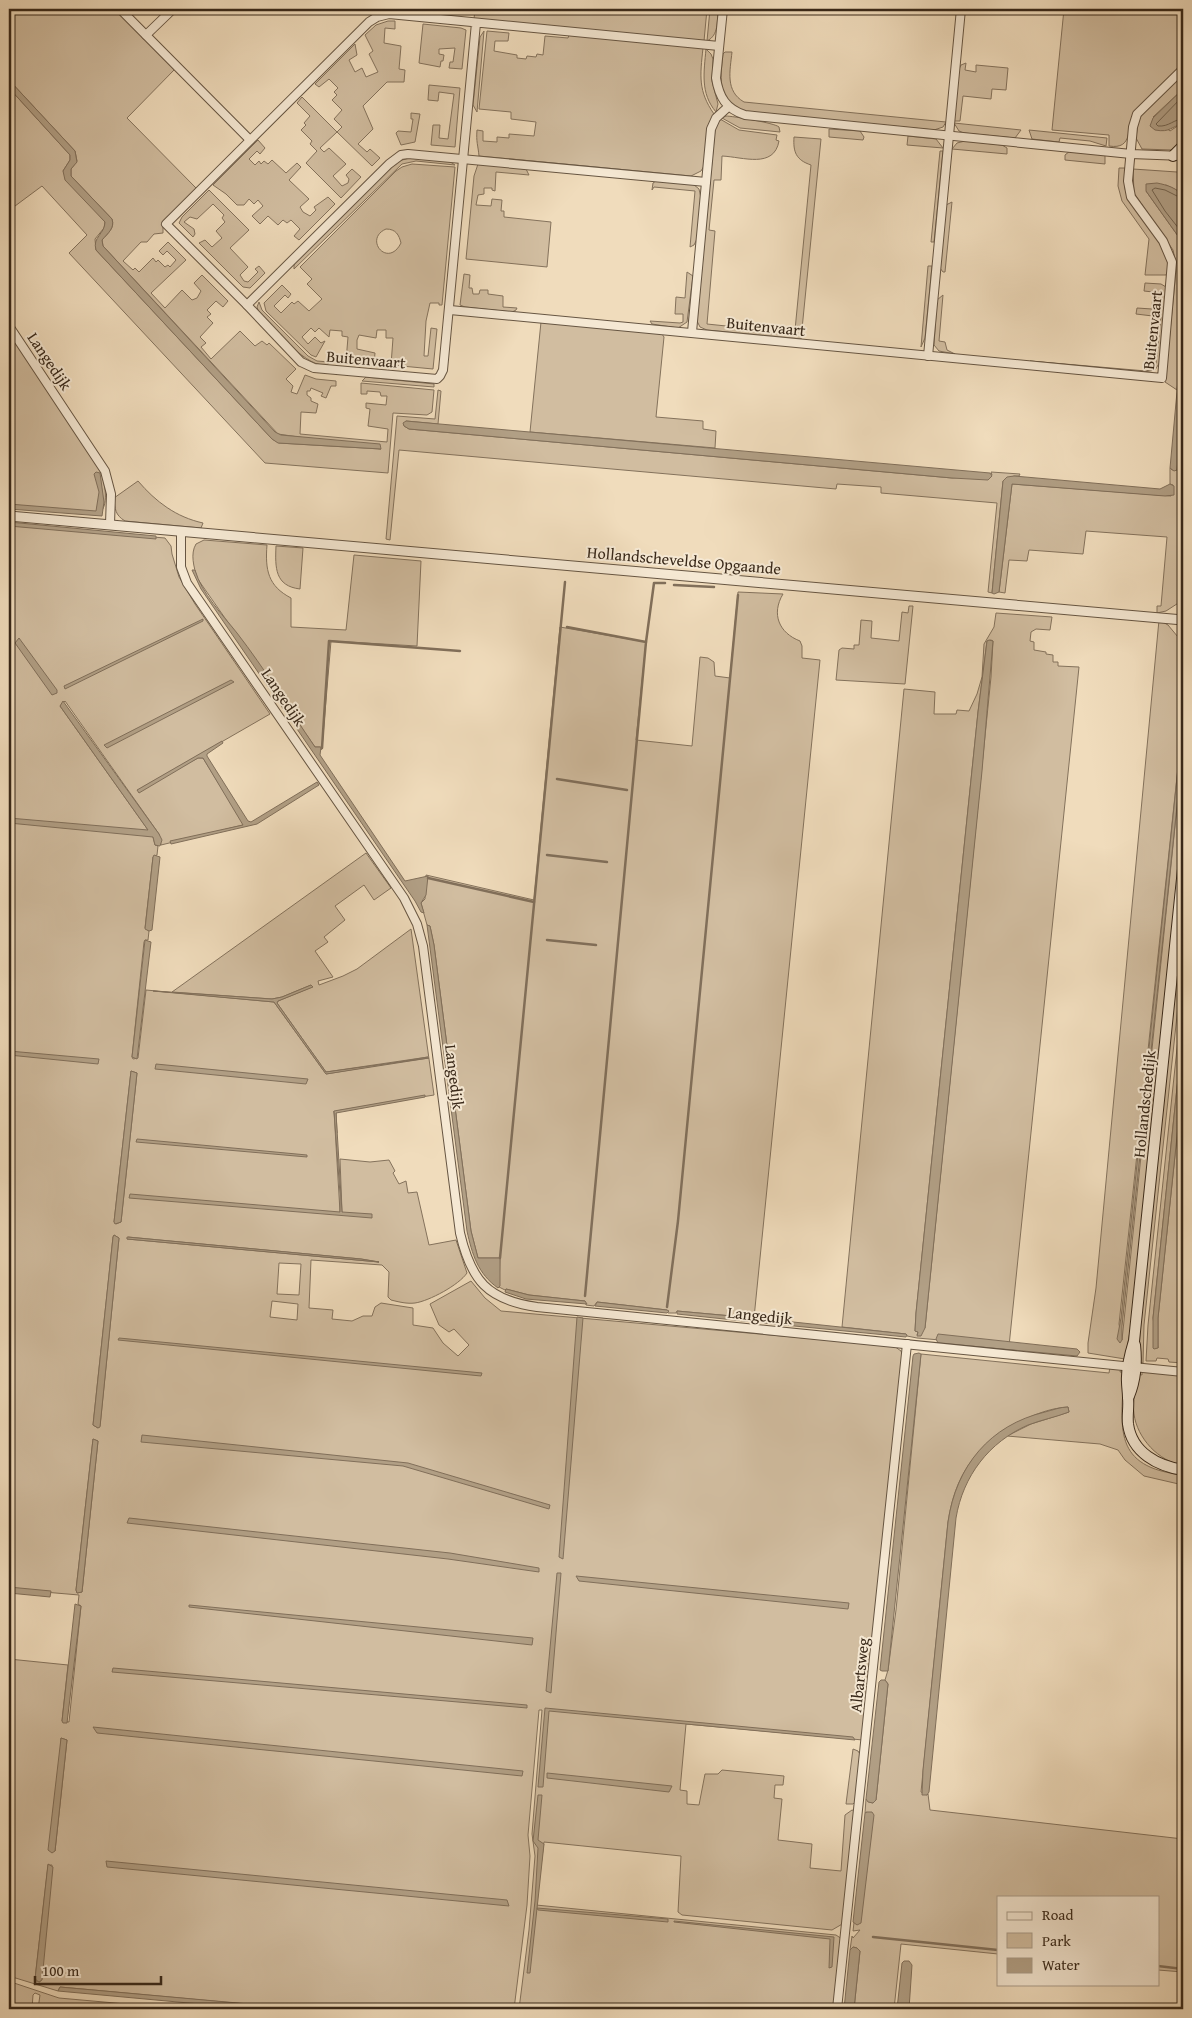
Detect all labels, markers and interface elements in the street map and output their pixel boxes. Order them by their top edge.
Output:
street label: Buitenvaart [1136,289,1168,371]
street label: Buitenvaart [725,310,807,342]
street label: Langedijk [22,327,79,395]
street label: Buitenvaart [325,344,407,374]
street label: Hollandscheveldse Opgaande [586,540,782,580]
street label: Langedijk [256,663,313,731]
street label: Langedijk [439,1043,471,1112]
street label: Hollandschedijk [1126,1048,1162,1159]
street label: Langedijk [726,1300,795,1330]
street label: Albartsweg [843,1636,875,1714]
legend [997,1896,1160,1986]
text: Road [1042,1904,1073,1925]
text: Park [1042,1930,1071,1951]
scale bar [35,1953,161,1985]
text: Water [1042,1954,1080,1975]
text: 100 m [42,1960,80,1981]

